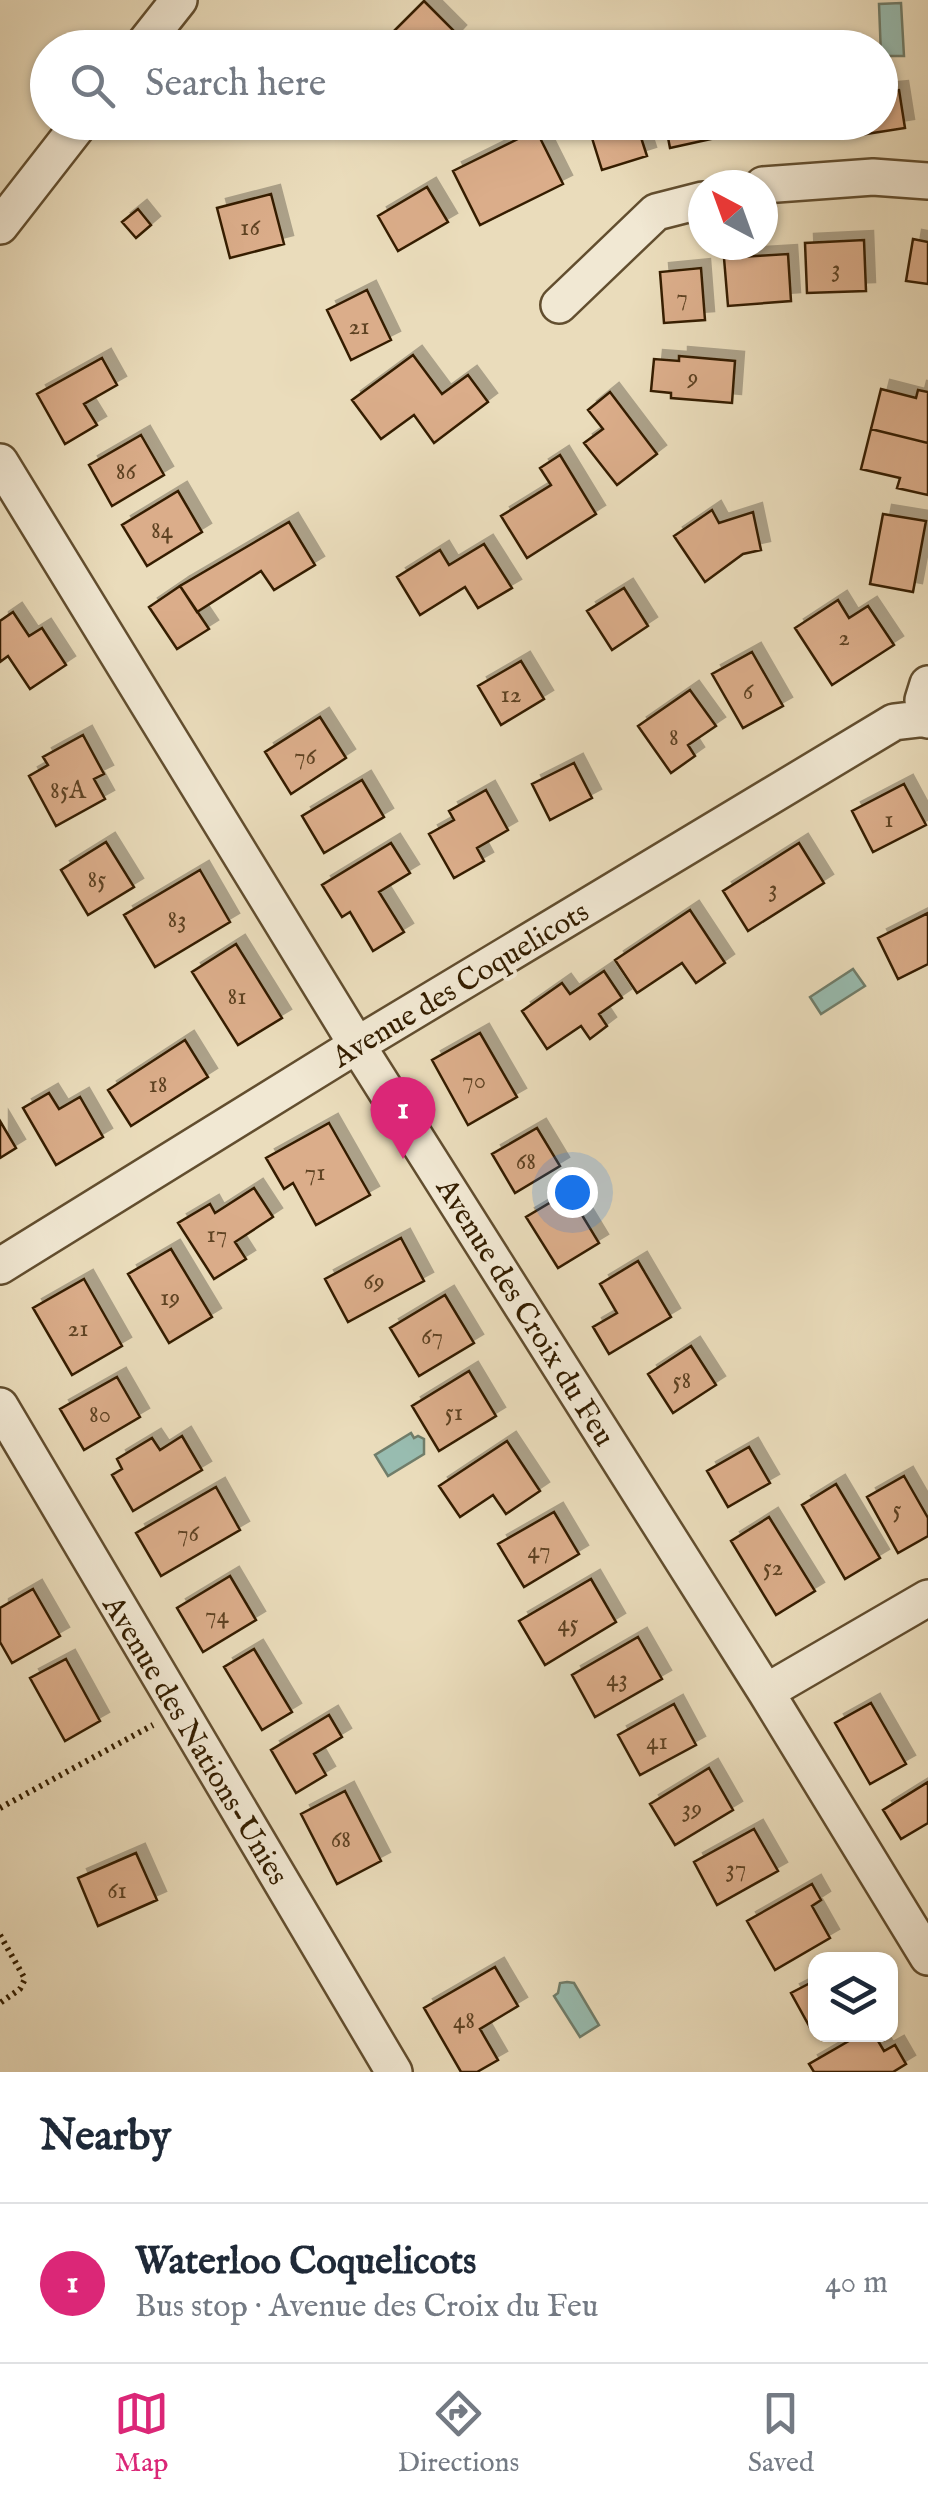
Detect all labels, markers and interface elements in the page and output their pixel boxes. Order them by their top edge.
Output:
search box [30,30,898,140]
icon: search [65,58,120,113]
text: Search here [145,61,326,109]
north arrow [688,170,778,260]
house number: 16 [240,212,260,244]
house number: 3 [831,253,841,285]
house number: 7 [676,282,688,314]
house number: 21 [348,311,370,343]
house number: 9 [687,362,698,394]
house number: 86 [116,456,137,488]
house number: 84 [151,515,174,547]
house number: 2 [838,622,850,654]
house number: 6 [743,676,754,708]
house number: 12 [500,679,522,711]
house number: 8 [669,722,679,754]
house number: 76 [294,741,317,773]
house number: 85A [50,775,87,807]
house number: 1 [884,804,894,836]
house number: 85 [88,864,106,896]
house number: 3 [768,873,778,905]
street label: Avenue des Coquelicots [325,894,596,1078]
house number: 83 [167,904,187,936]
house number: 81 [227,981,247,1013]
house number: 70 [462,1065,486,1097]
house number: 18 [148,1069,168,1101]
pin: 1 [370,1076,436,1159]
house number: 68 [516,1146,536,1178]
house number: 71 [304,1157,326,1189]
your location [547,1167,598,1218]
street label: Avenue des Croix du Feu [426,1171,622,1454]
house number: 17 [206,1219,228,1251]
house number: 69 [363,1266,385,1298]
house number: 19 [160,1282,180,1314]
house number: 21 [67,1313,89,1345]
house number: 67 [421,1321,443,1353]
house number: 58 [673,1365,691,1397]
house number: 51 [445,1397,463,1429]
house number: 80 [89,1399,111,1431]
house number: 5 [892,1494,902,1526]
house number: 76 [177,1518,200,1550]
house number: 47 [527,1535,551,1567]
house number: 52 [763,1552,783,1584]
street label: Avenue des Nations-Unies [92,1589,296,1893]
house number: 74 [205,1600,230,1632]
house number: 45 [557,1608,579,1640]
house number: 43 [606,1663,628,1695]
house number: 41 [646,1726,668,1758]
house number: 39 [682,1793,702,1825]
house number: 68 [331,1824,351,1856]
house number: 37 [725,1853,747,1885]
house number: 61 [107,1875,127,1907]
map controls [808,1952,898,2042]
button: layers [808,1952,898,2042]
house number: 48 [453,2005,475,2037]
text: Nearby [40,2111,171,2164]
text: Waterloo Coquelicots [135,2239,476,2287]
text: 1 [67,2263,78,2304]
text: 40 m [825,2263,888,2304]
text: Bus stop · Avenue des Croix du Feu [135,2287,598,2328]
tab: Map [114,2386,169,2481]
tab: Directions [397,2386,519,2481]
tab: Saved [748,2386,814,2481]

